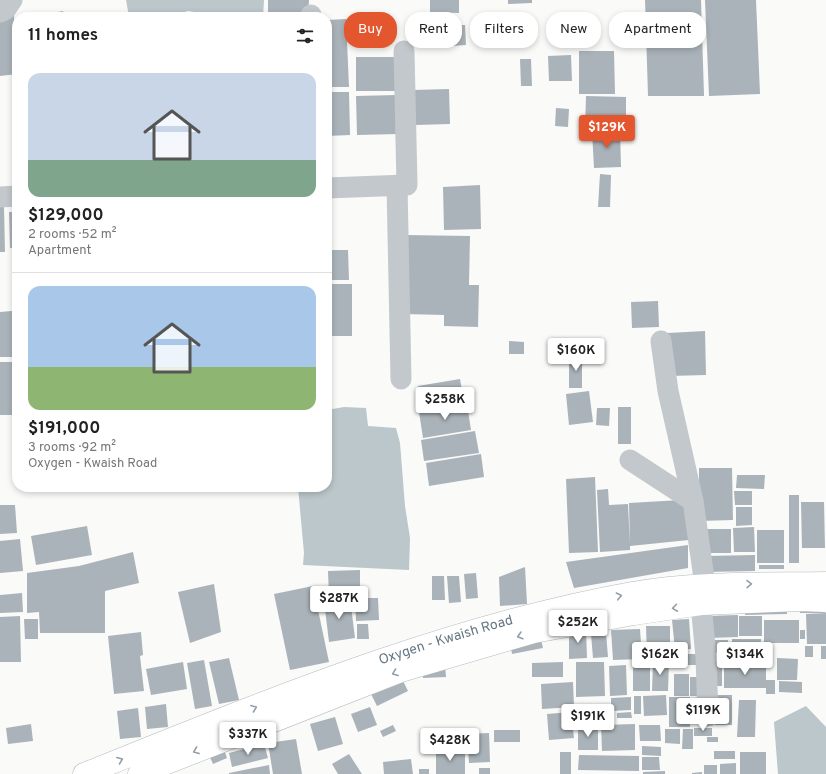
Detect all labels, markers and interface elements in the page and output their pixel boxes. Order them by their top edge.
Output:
chip: Buy [344,12,397,48]
chip: Rent [405,12,462,48]
chip: Filters [470,12,538,48]
chip: New [546,12,601,48]
chip: Apartment [609,12,706,48]
text: 11 homes [28,25,98,47]
icon: filters [294,25,316,47]
icon: home [136,99,208,171]
pin: $129K [579,115,635,149]
text: $129K [588,120,626,136]
text: $129,000 [28,205,104,227]
text: 2 rooms · 52 m² [28,227,116,243]
text: Apartment [28,243,91,259]
icon: home [136,312,208,384]
pin: $160K [548,338,604,372]
text: $160K [557,343,595,359]
pin: $258K [417,387,473,421]
text: $258K [424,392,466,408]
text: $191,000 [28,418,100,440]
text: 3 rooms · 92 m² [28,440,116,456]
text: Oxygen - Kwaish Road [28,456,157,472]
one-way arrow [746,580,752,588]
pin: $287K [311,586,367,620]
text: $287K [319,591,359,607]
one-way arrow [616,593,622,601]
one-way arrow [672,603,678,612]
pin: $252K [550,610,606,644]
street label: Oxygen - Kwaish Road [377,612,515,669]
text: $252K [558,615,598,631]
one-way arrow [517,631,524,640]
pin: $162K [632,642,688,676]
pin: $134K [717,642,773,676]
text: $162K [641,647,679,663]
text: $134K [726,647,764,663]
one-way arrow [392,669,399,677]
pin: $119K [675,698,731,732]
text: $119K [685,703,721,719]
one-way arrow [251,704,258,712]
pin: $191K [560,704,616,738]
text: $191K [570,709,606,725]
pin: $337K [220,722,276,756]
text: $337K [228,727,268,743]
pin: $428K [422,728,478,762]
text: $428K [429,733,471,749]
one-way arrow [193,747,200,755]
one-way arrow [117,756,124,764]

